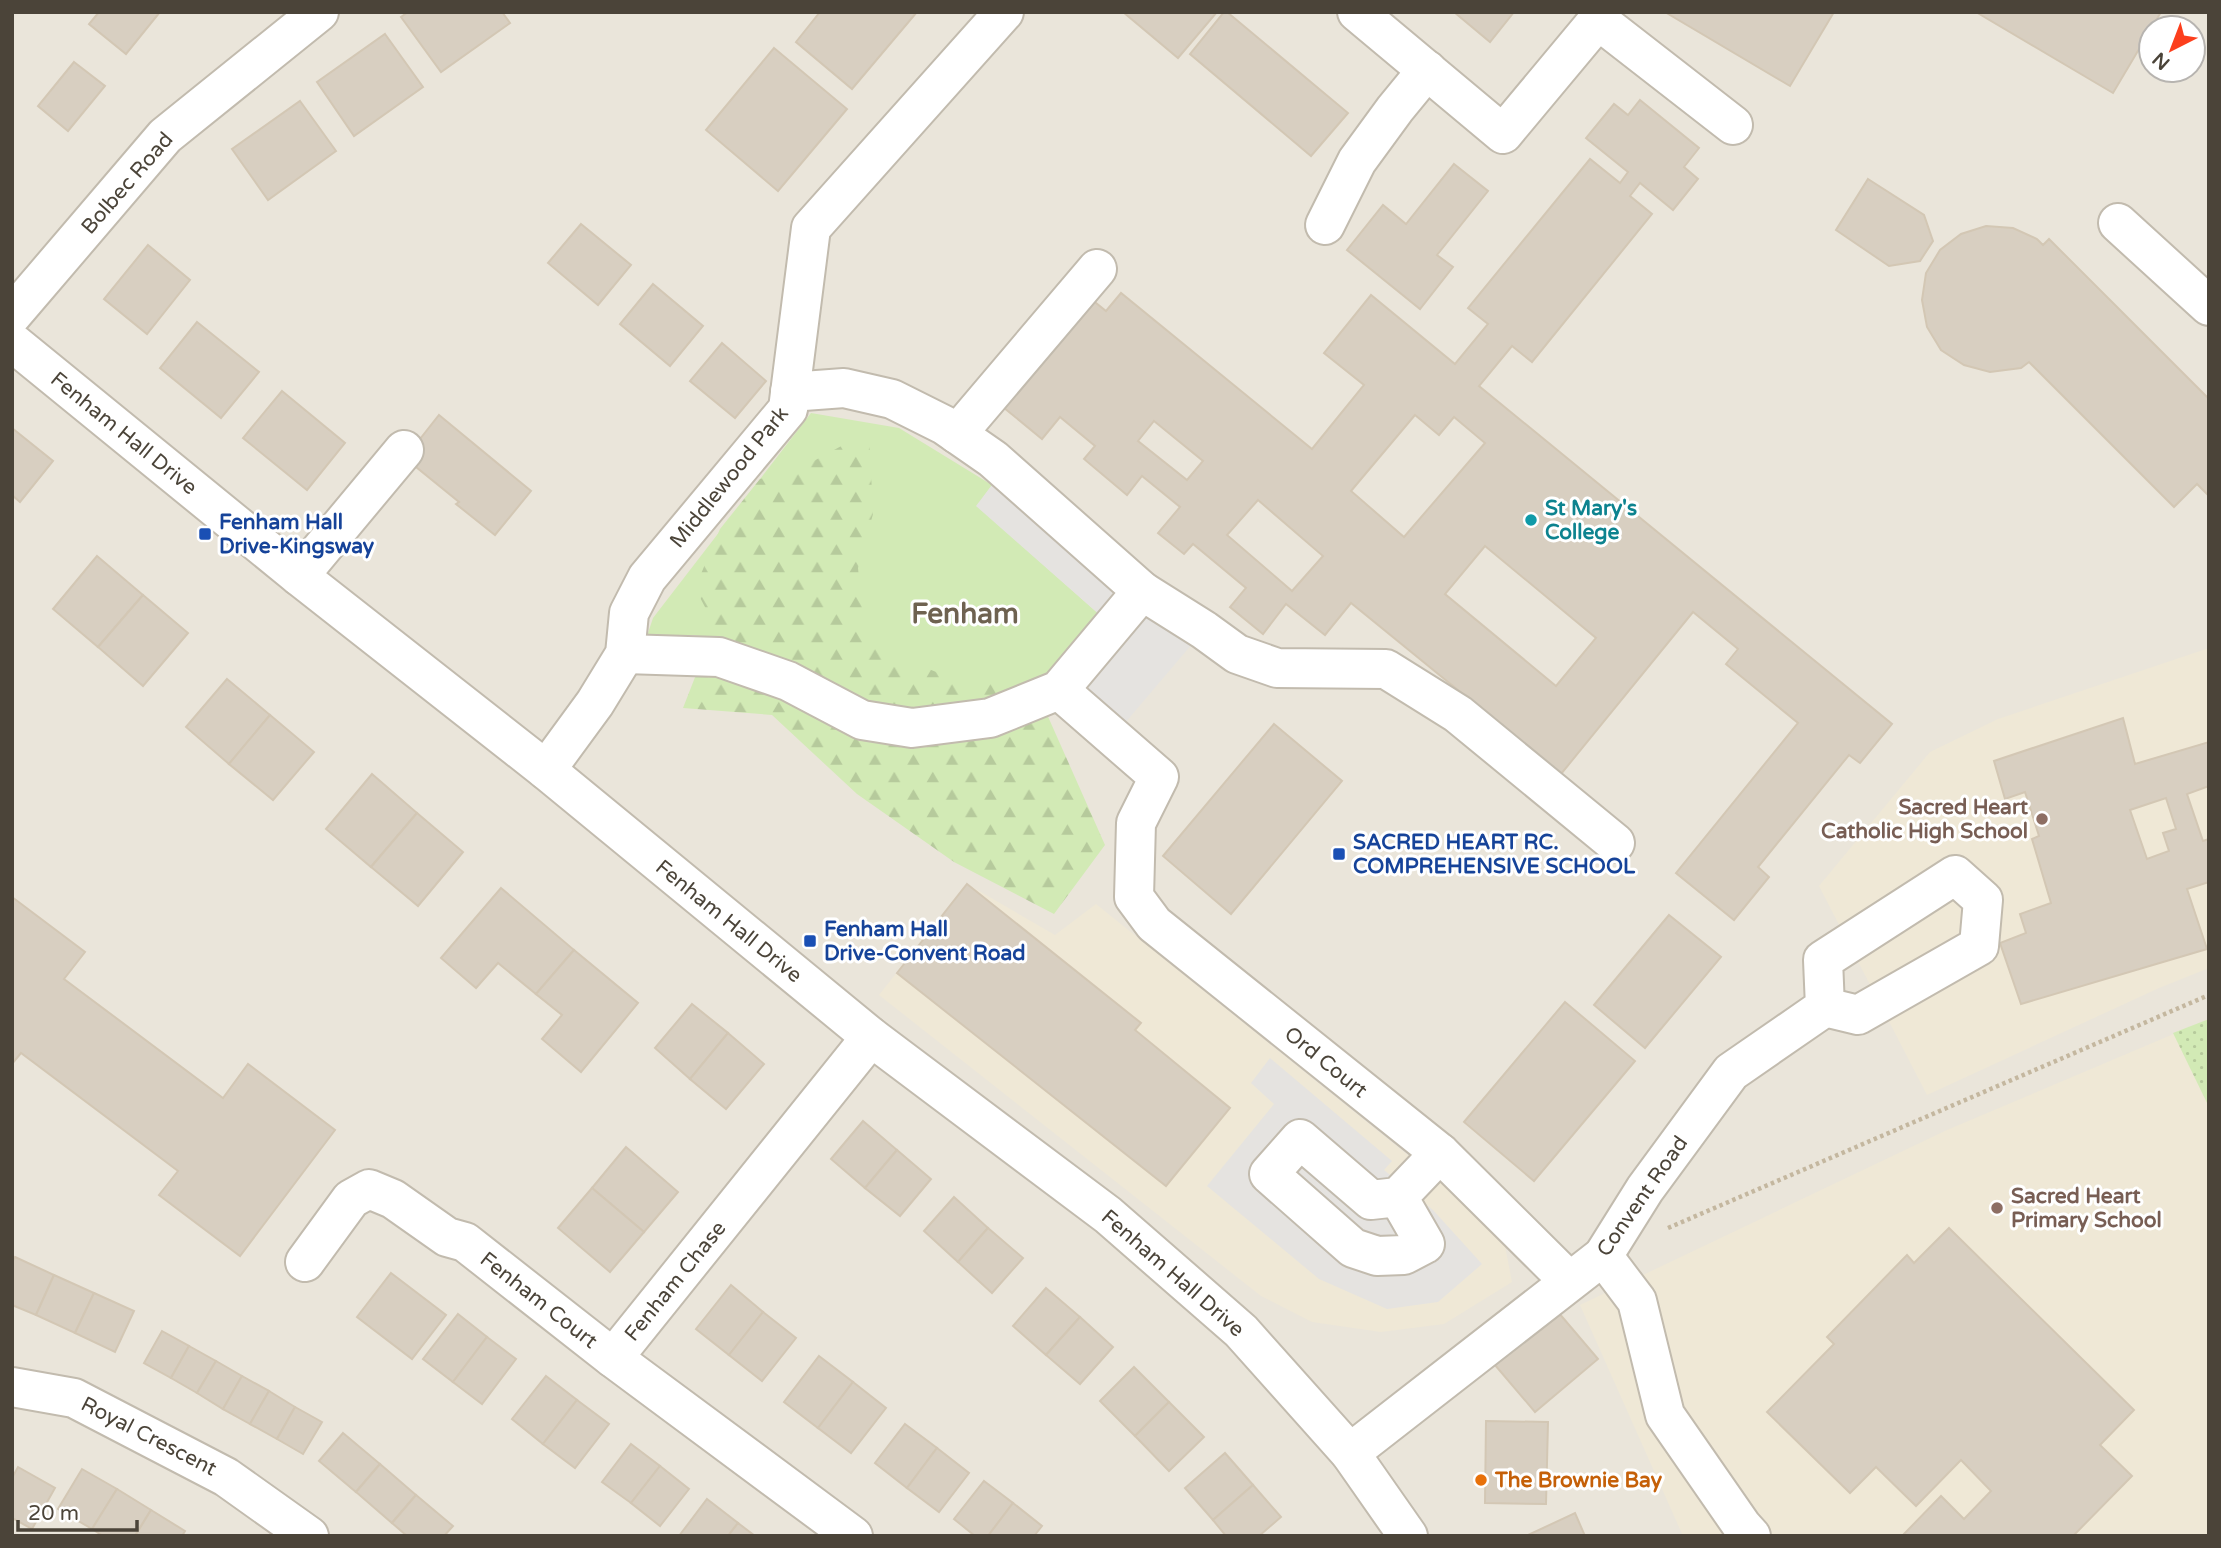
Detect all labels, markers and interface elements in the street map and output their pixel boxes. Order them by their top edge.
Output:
north arrow [2137,14,2207,84]
text: N [2148,48,2174,74]
street label: Bolbec Road [76,127,178,239]
street label: Fenham Hall Drive [45,367,202,500]
street label: Middlewood Park [665,402,794,553]
place label: St Mary's College [1545,496,1637,545]
place label: Fenham Hall Drive-Kingsway [219,510,375,559]
marker: St Mary's College [1523,512,1539,528]
marker: Fenham Hall Drive-Kingsway [197,526,213,542]
district label: Fenham [911,597,1019,631]
place label: Sacred Heart Catholic High School [1821,795,2028,844]
marker: Sacred Heart Catholic High School [2034,811,2050,827]
place label: SACRED HEART RC. COMPREHENSIVE SCHOOL [1353,830,1636,879]
marker: SACRED HEART RC. COMPREHENSIVE SCHOOL [1331,846,1347,862]
street label: Fenham Hall Drive [650,855,807,988]
place label: Fenham Hall Drive-Convent Road [824,917,1026,966]
marker: Fenham Hall Drive-Convent Road [802,933,818,949]
street label: Ord Court [1279,1021,1372,1103]
street label: Convent Road [1592,1131,1693,1261]
place label: Sacred Heart Primary School [2011,1184,2162,1233]
marker: Sacred Heart Primary School [1989,1200,2005,1216]
street label: Fenham Hall Drive [1096,1204,1249,1342]
street label: Fenham Chase [619,1216,731,1346]
street label: Fenham Court [475,1247,602,1354]
street label: Royal Crescent [77,1392,221,1481]
place label: The Brownie Bay [1494,1468,1663,1493]
marker: The Brownie Bay [1473,1472,1489,1488]
scale bar [18,1488,136,1532]
text: 20 m [28,1501,79,1526]

